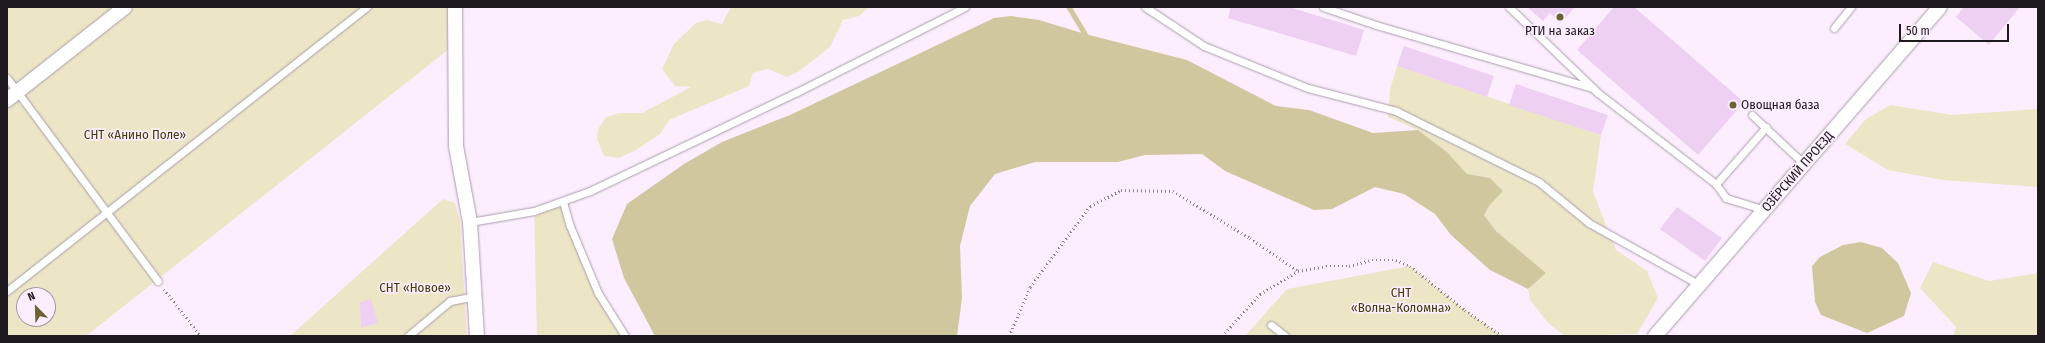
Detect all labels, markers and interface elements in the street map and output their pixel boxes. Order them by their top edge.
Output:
marker: РТИ на заказ [1555,12,1565,22]
scale bar [1901,16,2011,42]
place label: РТИ на заказ [1525,23,1595,39]
text: 50 m [1906,24,1930,38]
place label: Овощная база [1741,97,1820,113]
marker: Овощная база [1728,100,1738,110]
park label: СНТ «Анино Поле» [84,127,186,143]
street label: ОЗЁРСКИЙ ПРОЕЗД [1759,129,1837,215]
park label: СНТ «Новое» [379,280,451,296]
park label: СНТ «Волна-Коломна» [1351,286,1451,317]
north arrow [16,287,56,327]
text: N [26,289,37,304]

